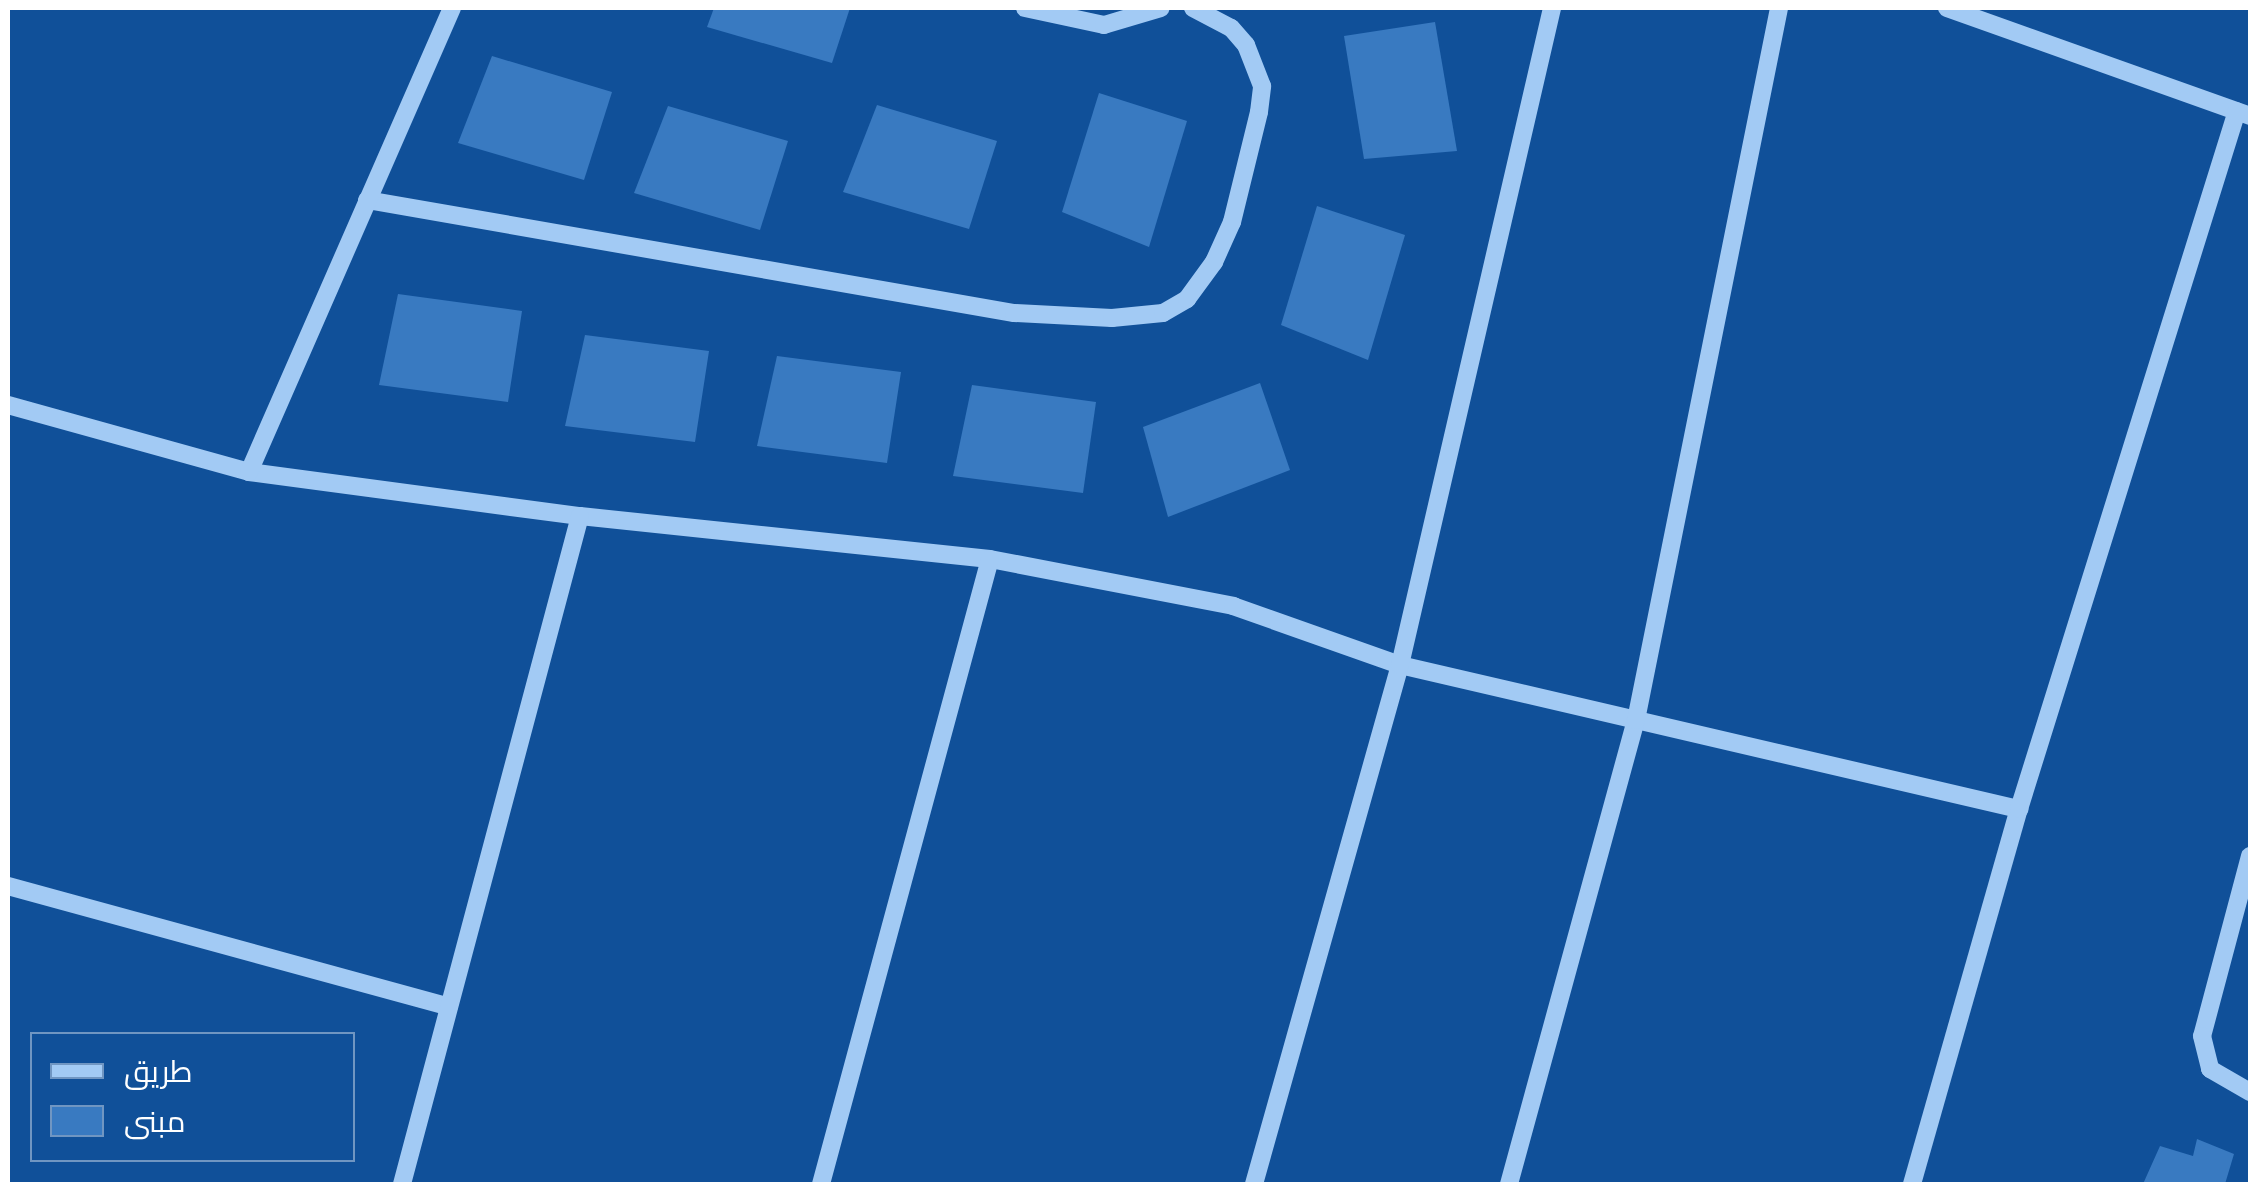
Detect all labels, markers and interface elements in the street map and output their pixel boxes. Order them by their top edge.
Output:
legend [30,1032,355,1162]
text: طريق [124,1054,193,1088]
text: مبنى [124,1104,185,1138]

